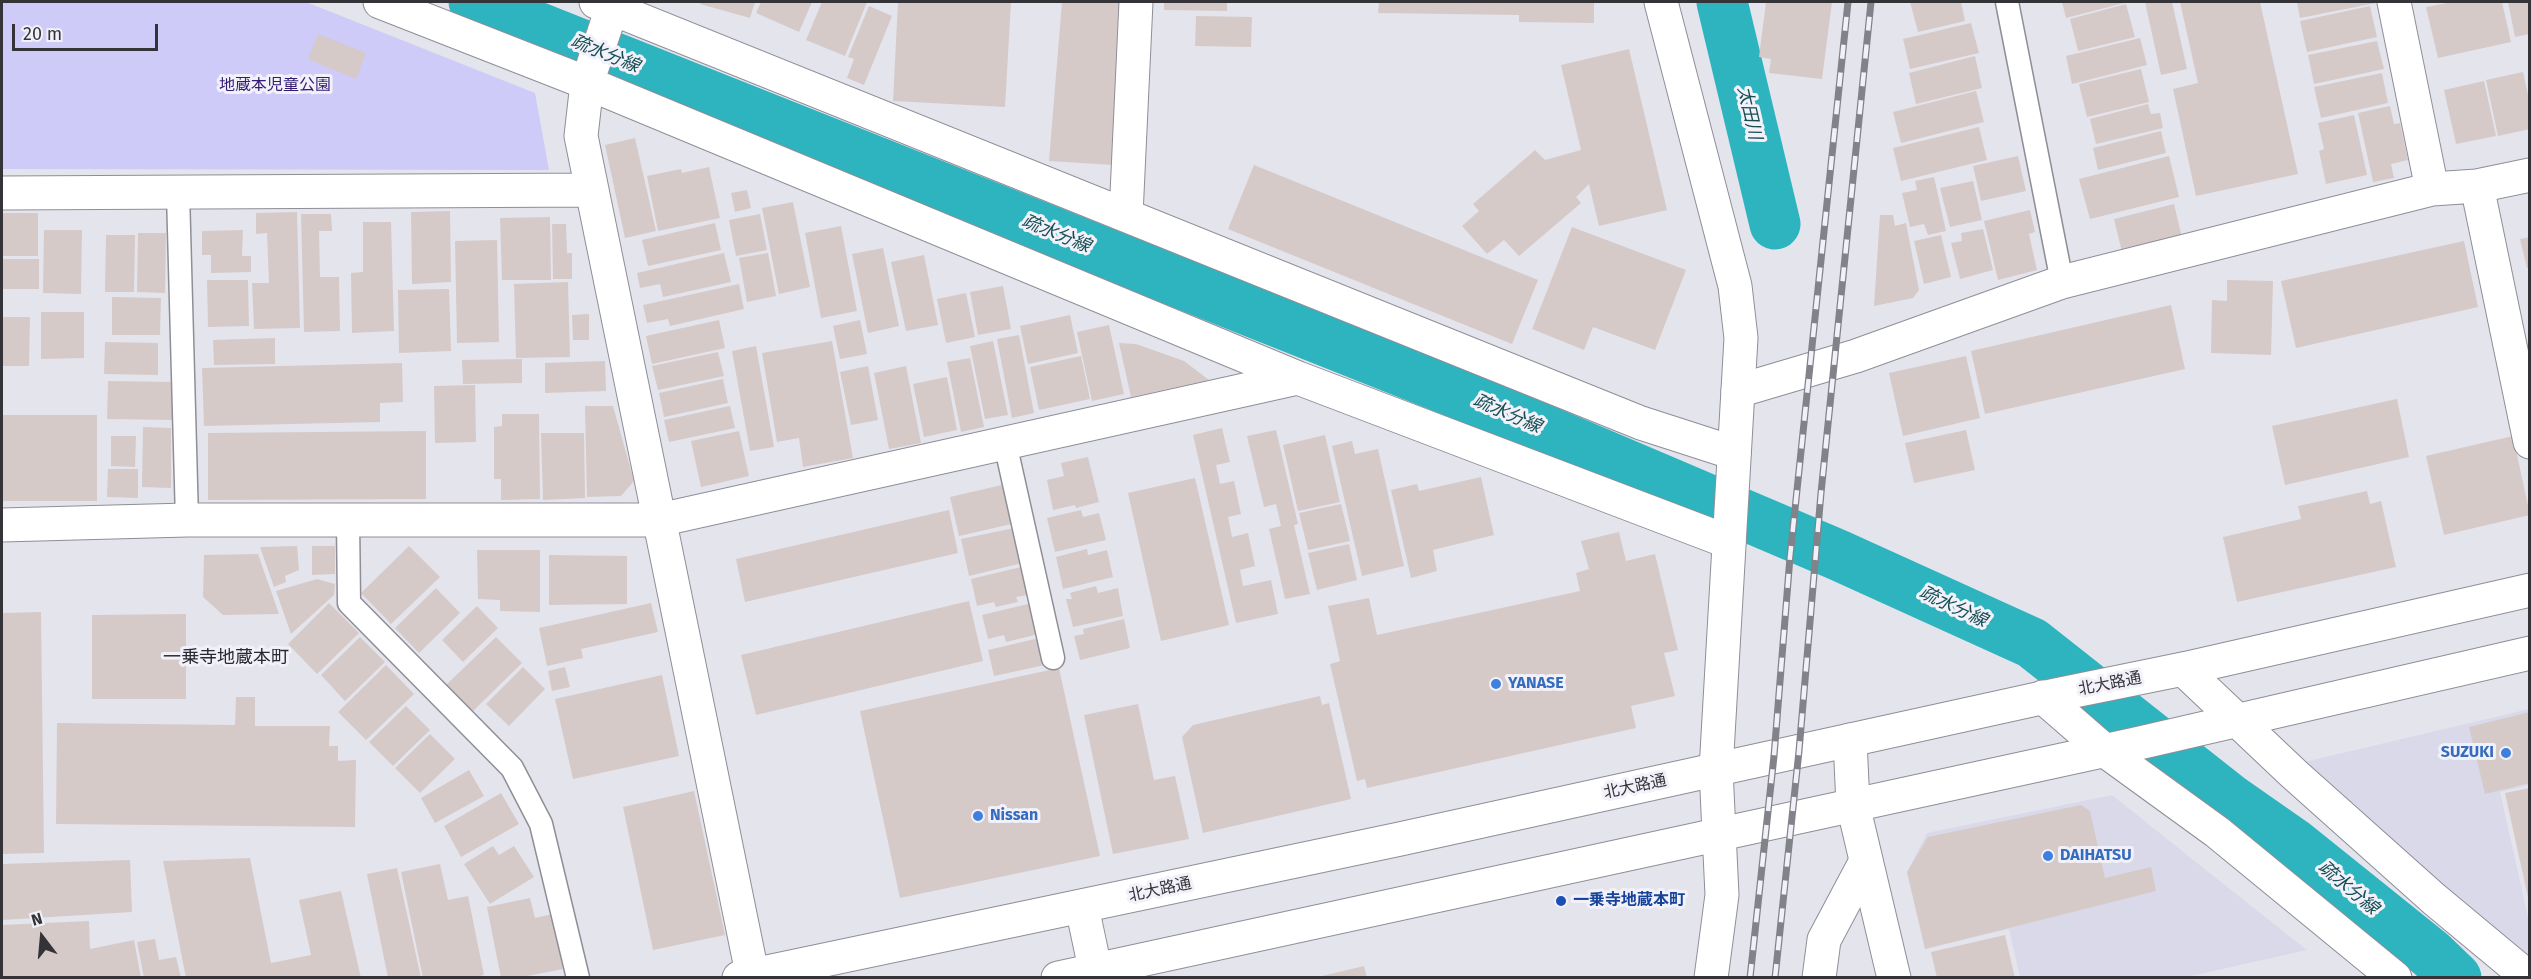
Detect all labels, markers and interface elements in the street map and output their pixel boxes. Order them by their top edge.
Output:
scale bar [15,12,160,50]
text: 20 m [23,23,62,45]
water label: 疏水分線 [568,31,642,77]
park label: 地蔵本児童公園 [219,76,331,96]
water label: 太田川 [1732,84,1766,142]
water label: 疏水分線 [1019,211,1093,257]
water label: 疏水分線 [1470,390,1544,438]
water label: 疏水分線 [1916,582,1990,632]
district label: 一乗寺地蔵本町 [163,647,289,669]
street label: 北大路通 [2077,668,2143,700]
place label: YANASE [1508,674,1564,694]
marker: YANASE [1489,677,1503,691]
place label: SUZUKI [2441,743,2494,763]
marker: SUZUKI [2499,746,2513,760]
street label: 北大路通 [1602,771,1668,803]
place label: Nissan [990,806,1038,826]
marker: Nissan [971,809,985,823]
place label: DAIHATSU [2060,846,2132,866]
marker: DAIHATSU [2041,849,2055,863]
water label: 疏水分線 [2313,857,2383,919]
street label: 北大路通 [1127,874,1193,906]
place label: 一乗寺地蔵本町 [1573,891,1685,911]
marker: 一乗寺地蔵本町 [1554,894,1568,908]
north arrow [12,907,72,967]
text: N [29,909,45,930]

